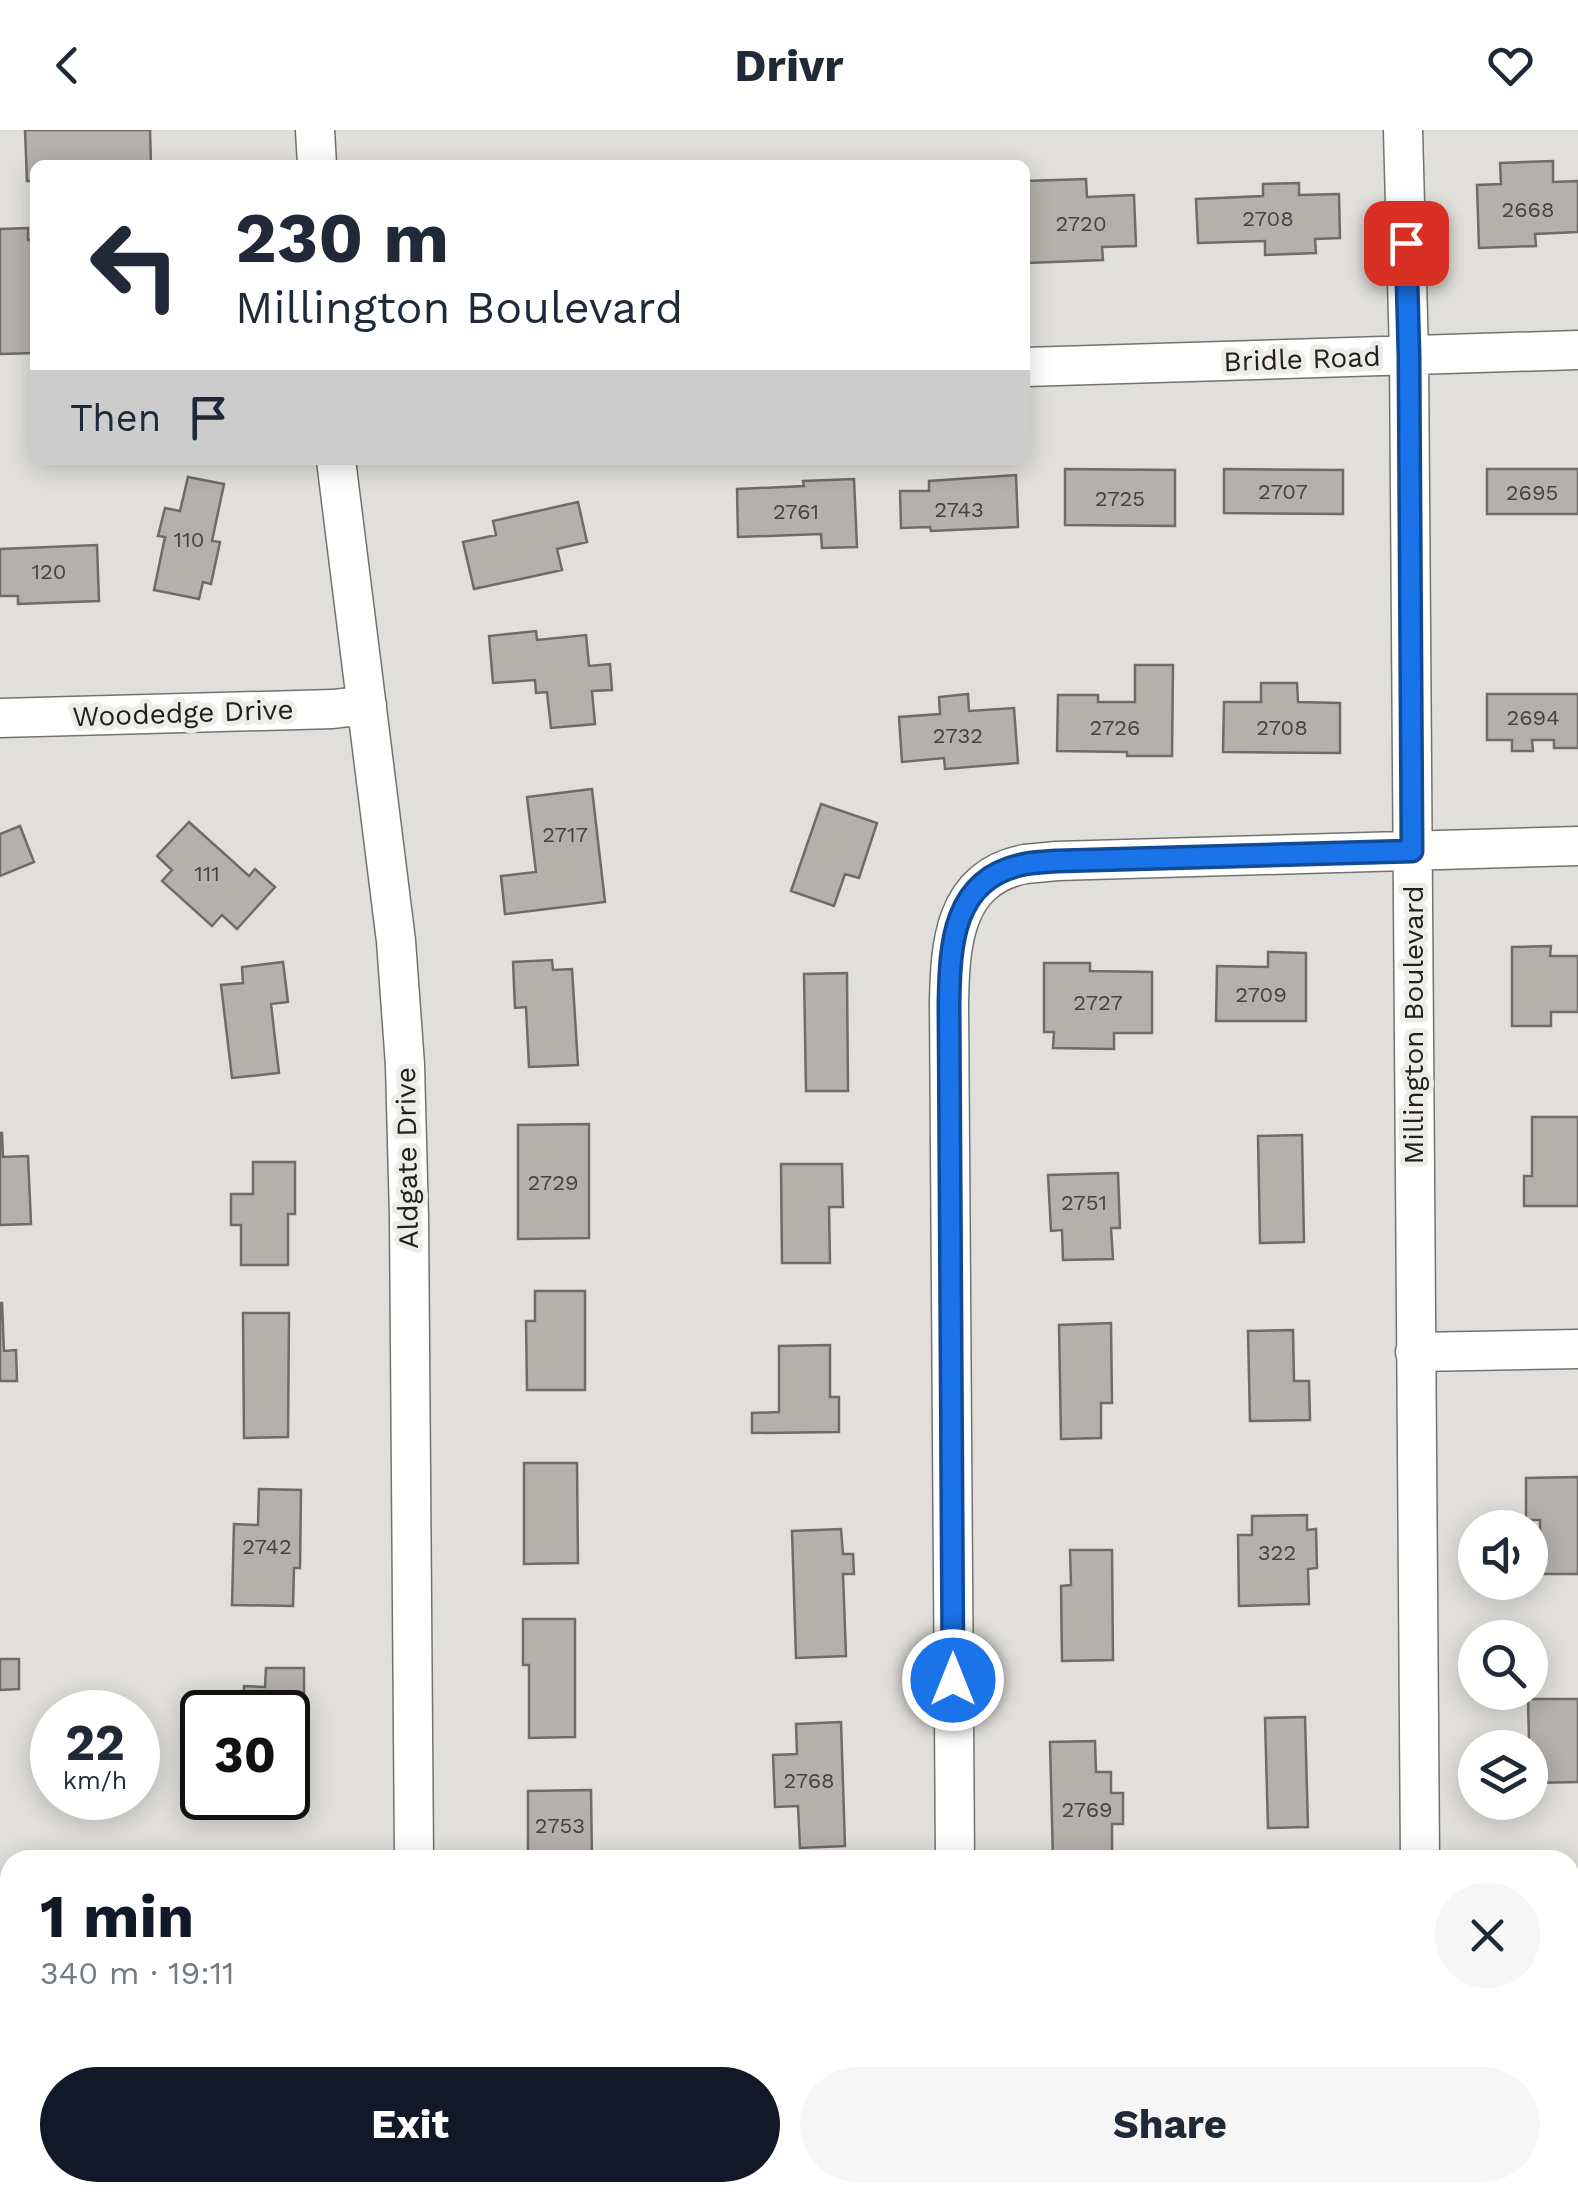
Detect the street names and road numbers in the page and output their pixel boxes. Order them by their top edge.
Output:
street label: Bridle Road [1223,340,1381,378]
street label: Woodedge Drive [72,693,294,733]
street label: Millington Boulevard [1397,886,1430,1164]
street label: Aldgate Drive [389,1067,425,1249]

